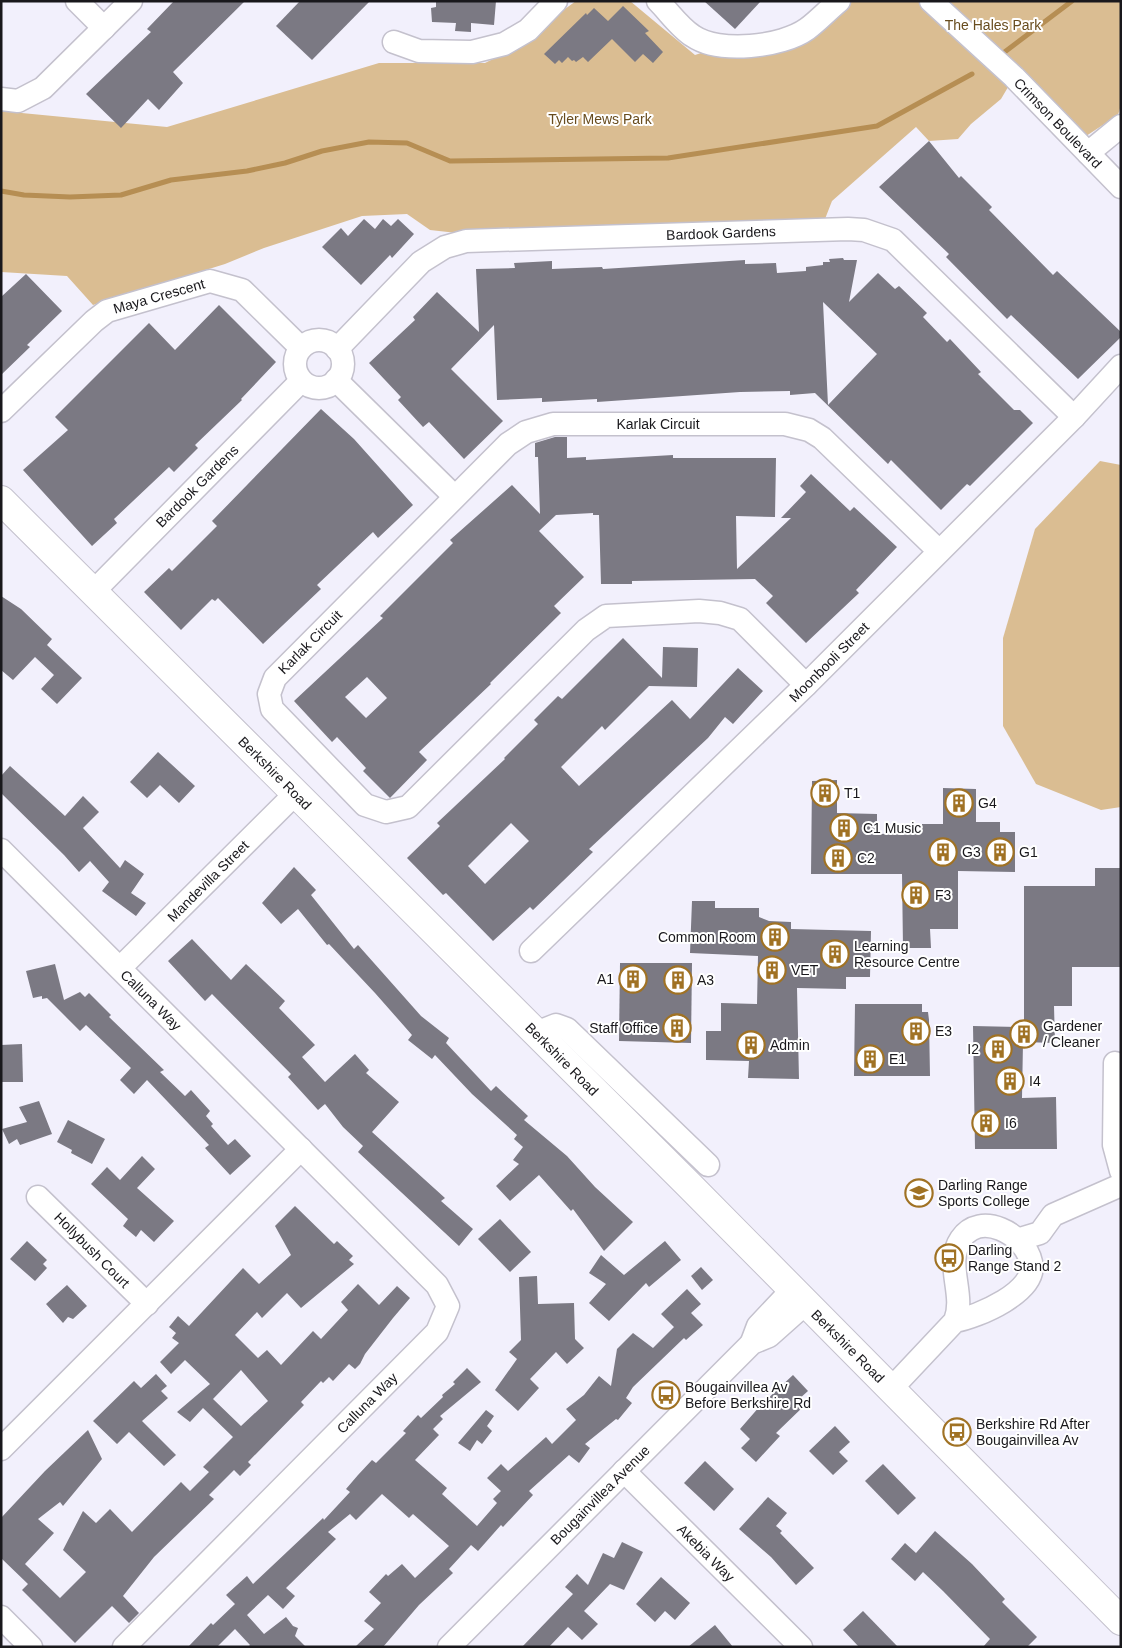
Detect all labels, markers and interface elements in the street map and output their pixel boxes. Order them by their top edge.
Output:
park label: The Hales Park [945,17,1042,33]
street label: Crimson Boulevard [1011,75,1105,171]
park label: Tyler Mews Park [548,111,653,127]
street label: Bardook Gardens [666,223,776,243]
street label: Maya Crescent [112,275,207,317]
street label: Karlak Circuit [616,416,700,432]
street label: Bardook Gardens [153,442,241,530]
street label: Karlak Circuit [275,607,345,677]
street label: Moonbooli Street [786,619,872,705]
street label: Berkshire Road [235,733,315,813]
building icon: T1 [810,778,840,808]
place label: T1 [844,785,861,801]
building icon: G4 [944,788,974,818]
place label: G4 [978,795,997,811]
building icon: C1 Music [829,813,859,843]
place label: C1 Music [863,820,921,836]
street label: Mandevilla Street [164,837,252,925]
building icon: G3 [928,837,958,867]
building icon: G1 [985,837,1015,867]
building icon: C2 [823,843,853,873]
place label: G3 [962,844,981,860]
place label: G1 [1019,844,1038,860]
place label: C2 [857,850,875,866]
building icon: F3 [901,880,931,910]
place label: F3 [935,887,952,903]
building icon: Common Room [760,922,790,952]
place label: Common Room [658,929,756,945]
place label: Learning Resource Centre [854,938,960,970]
building icon: Learning Resource Centre [820,939,850,969]
building icon: VET [757,955,787,985]
place label: VET [791,962,819,978]
building icon: A1 [618,964,648,994]
building icon: A3 [663,965,693,995]
street label: Calluna Way [117,966,185,1034]
place label: A1 [597,971,614,987]
place label: A3 [697,972,714,988]
building icon: Staff Office [662,1013,692,1043]
building icon: E3 [901,1016,931,1046]
place label: Gardener / Cleaner [1043,1018,1102,1050]
street label: Berkshire Road [522,1019,602,1099]
building icon: Gardener / Cleaner [1009,1019,1039,1049]
place label: Staff Office [589,1020,658,1036]
place label: E3 [935,1023,952,1039]
building icon: Admin [736,1030,766,1060]
building icon: I2 [983,1034,1013,1064]
place label: Admin [770,1037,810,1053]
place label: I2 [967,1041,979,1057]
building icon: E1 [855,1044,885,1074]
place label: E1 [889,1051,906,1067]
building icon: I4 [995,1066,1025,1096]
place label: I4 [1029,1073,1041,1089]
building icon: I6 [971,1108,1001,1138]
place label: I6 [1005,1115,1017,1131]
place label: Darling Range Sports College [938,1177,1030,1209]
school or university icon: Darling Range Sports College [904,1178,934,1208]
street label: Hollybush Court [51,1209,133,1291]
place label: Darling Range Stand 2 [968,1242,1062,1274]
bus stop icon: Darling Range Stand 2 [934,1243,964,1273]
street label: Berkshire Road [808,1306,888,1386]
street label: Calluna Way [333,1369,401,1437]
place label: Bougainvillea Av Before Berkshire Rd [685,1379,811,1411]
bus stop icon: Bougainvillea Av Before Berkshire Rd [651,1380,681,1410]
place label: Berkshire Rd After Bougainvillea Av [976,1416,1090,1448]
bus stop icon: Berkshire Rd After Bougainvillea Av [942,1417,972,1447]
street label: Bougainvillea Avenue [547,1442,653,1548]
street label: Akebia Way [674,1521,738,1585]

